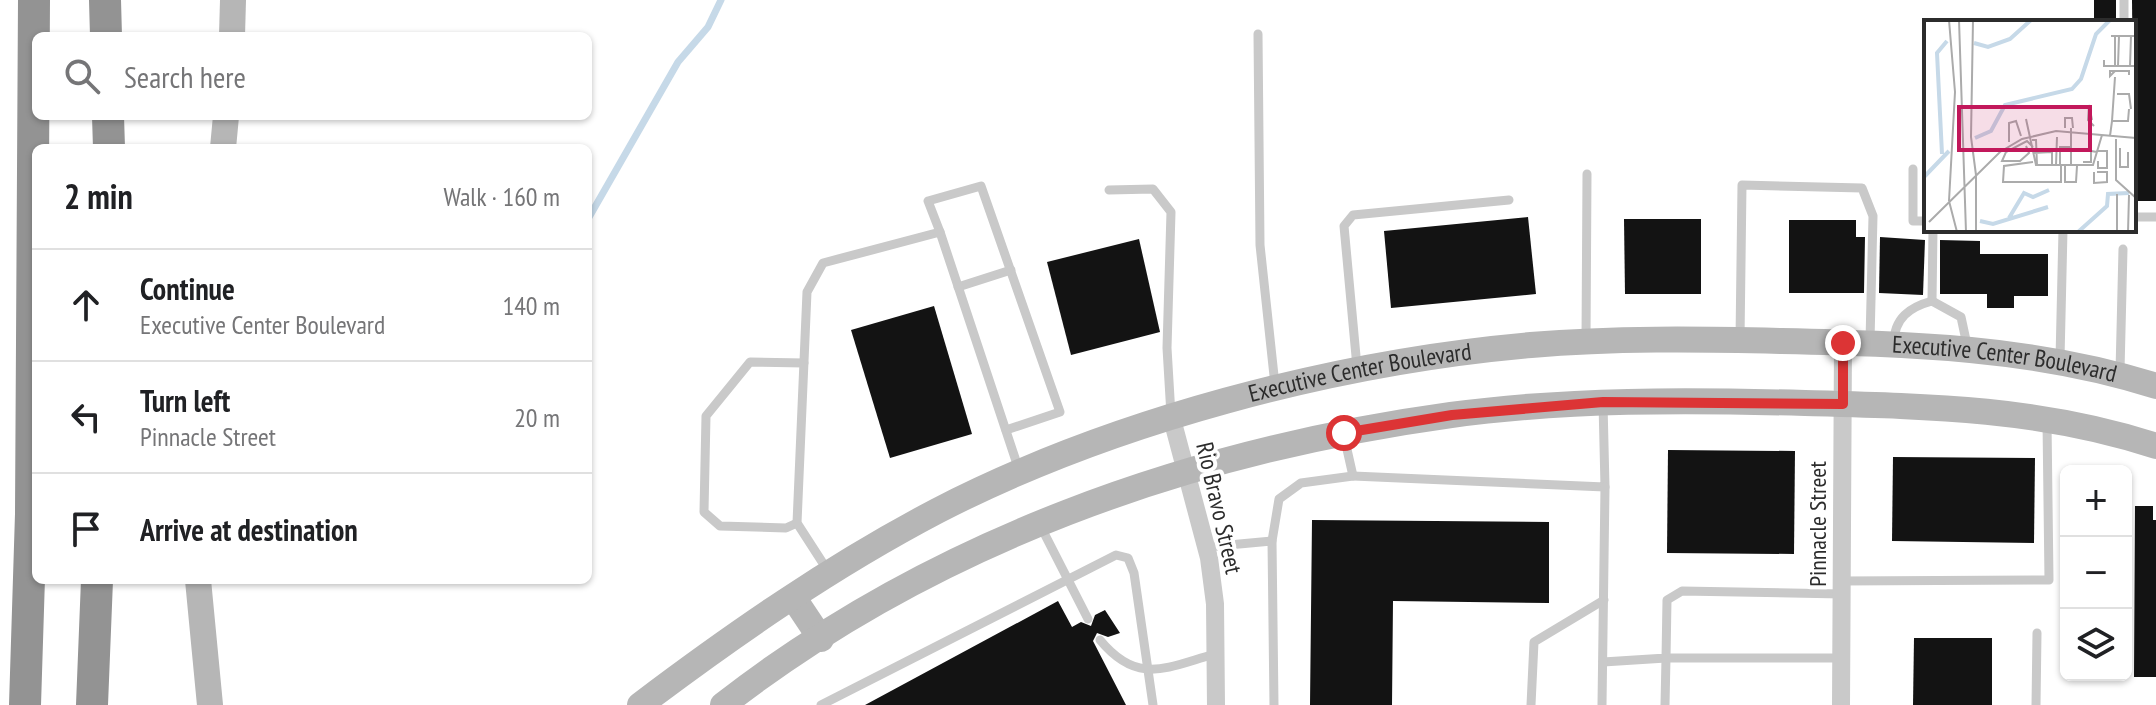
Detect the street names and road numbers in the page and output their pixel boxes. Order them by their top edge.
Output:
street label: Executive Center Boulevard [1891,329,2120,389]
street label: Executive Center Boulevard [1245,336,1473,409]
street label: Rio Bravo Street [1189,439,1250,577]
street label: Pinnacle Street [1802,461,1833,587]

